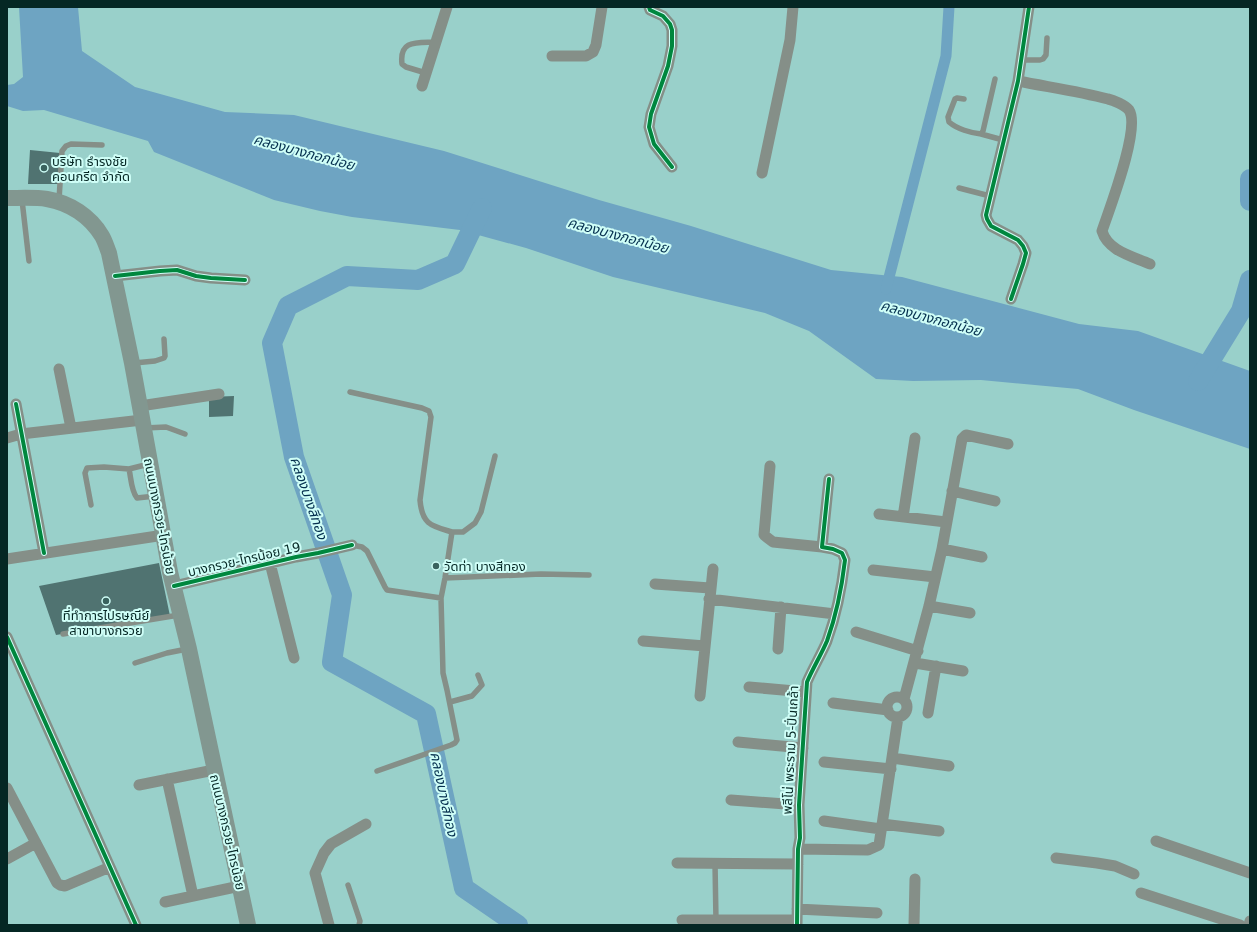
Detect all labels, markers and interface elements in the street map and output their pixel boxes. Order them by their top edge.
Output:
water label: คลองบางกอกน้อย [252,131,358,174]
place label: บริษัท ธำรงชัย คอนกรีต จำกัด [52,154,130,184]
marker: บริษัท ธำรงชัย คอนกรีต จำกัด [39,163,49,173]
water label: คลองบางกอกน้อย [566,214,672,257]
water label: คลองบางกอกน้อย [879,297,985,340]
water label: คลองบางสีทอง [287,455,331,543]
street label: ถนนบางกรวย-ไทรน้อย [141,457,178,576]
street label: บางกรวย-ไทรน้อย 19 [186,539,302,580]
place label: วัดท่า บางสีทอง [444,559,526,574]
marker: วัดท่า บางสีทอง [431,561,441,571]
marker: ที่ทำการไปรษณีย์ สาขาบางกรวย [101,596,111,606]
place label: ที่ทำการไปรษณีย์ สาขาบางกรวย [63,606,149,638]
street label: พลีโน่ พระราม 5-ปิ่นเกล้า [778,685,801,815]
water label: คลองบางสีทอง [427,750,461,839]
street label: ถนนบางกรวย-ไทรน้อย [207,773,248,891]

